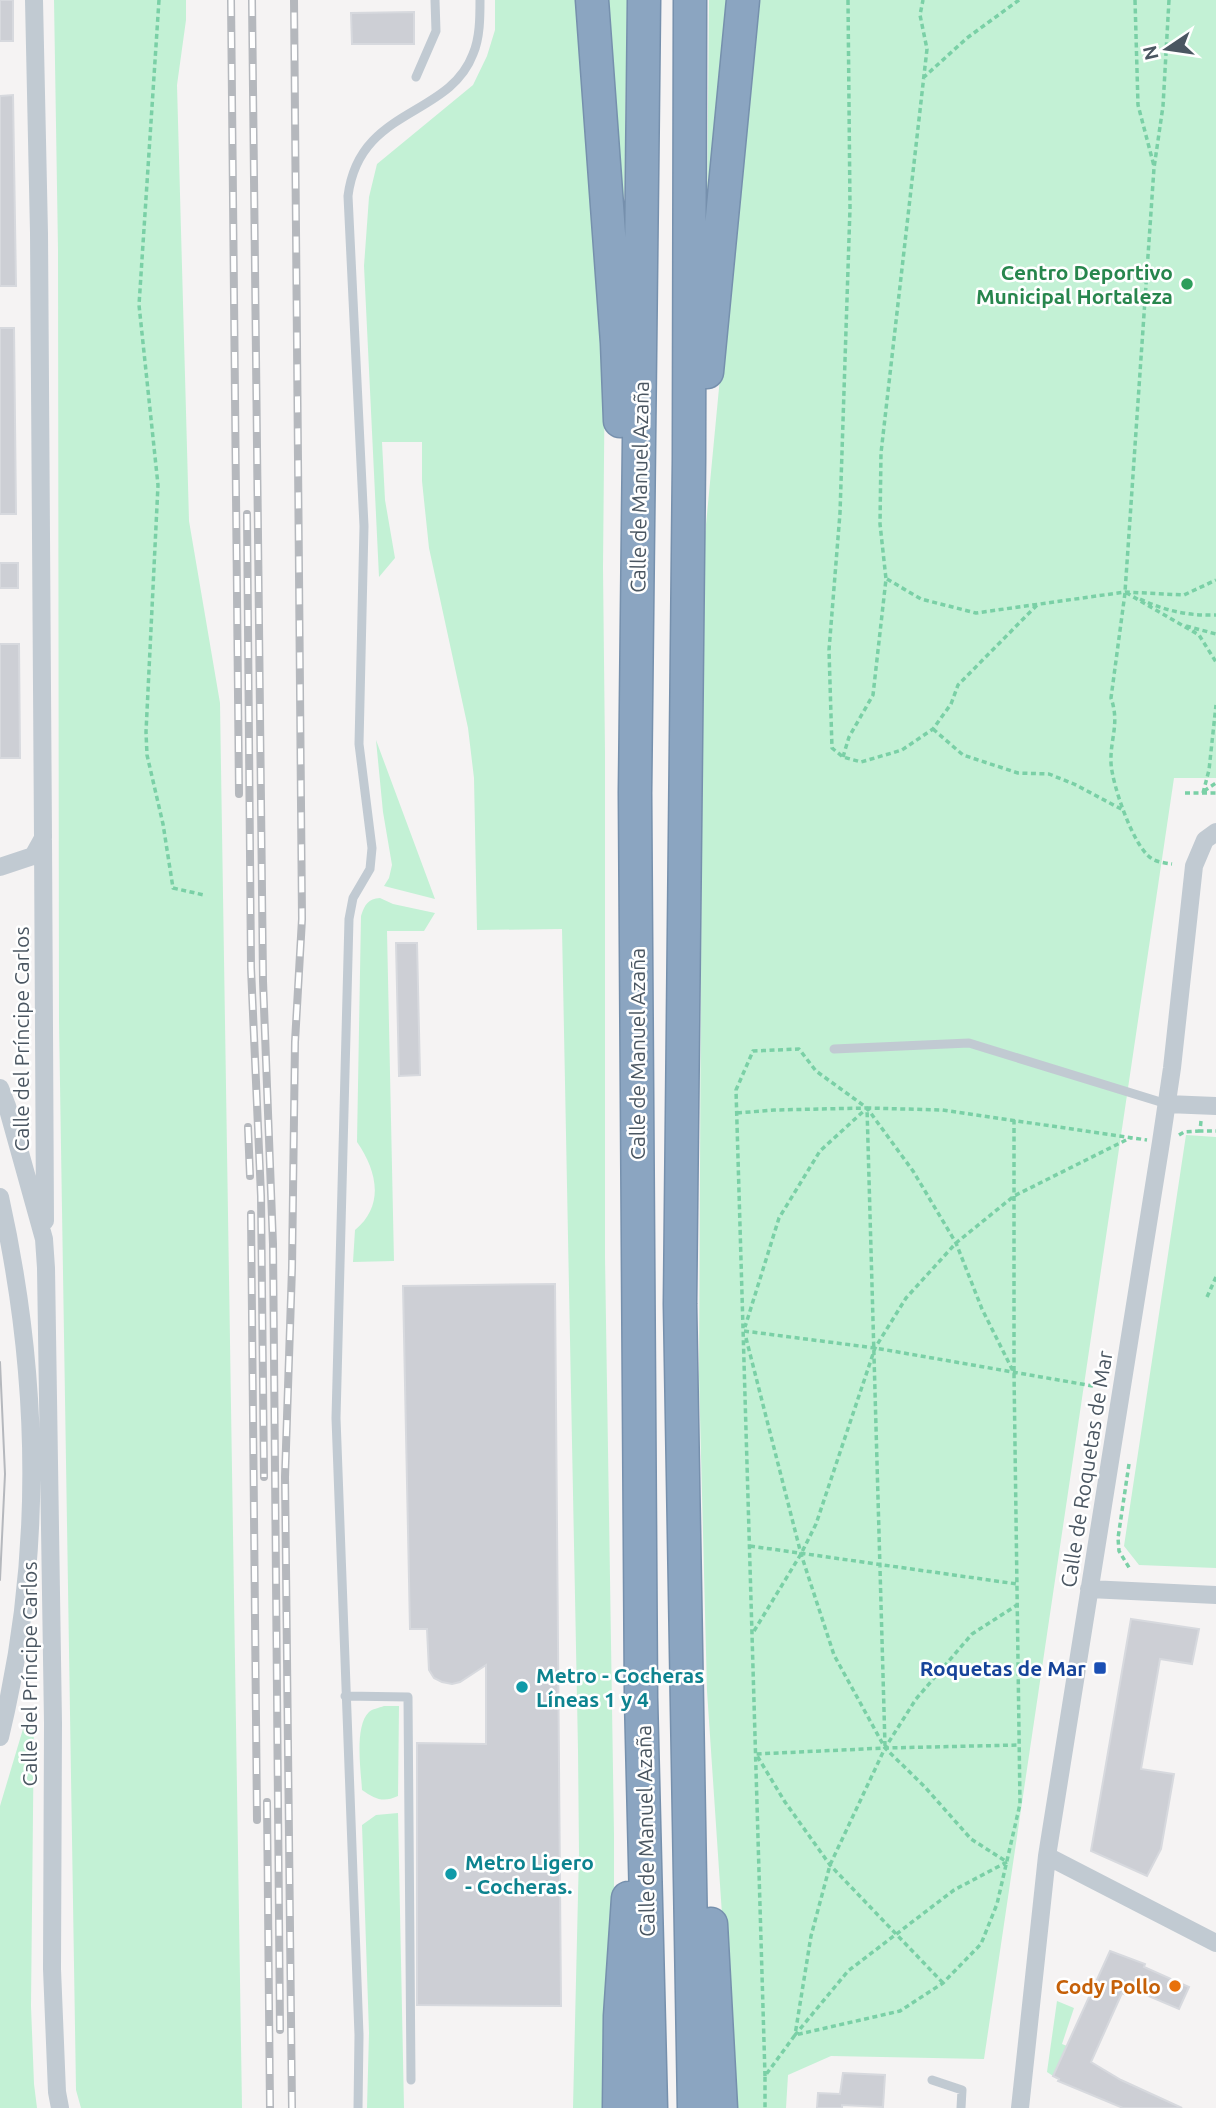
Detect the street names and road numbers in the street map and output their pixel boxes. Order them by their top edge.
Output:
street label: Calle de Manuel Azaña [625,381,653,593]
street label: Calle del Príncipe Carlos [9,927,33,1152]
street label: Calle de Manuel Azaña [625,948,649,1160]
street label: Calle de Roquetas de Mar [1055,1349,1117,1589]
street label: Calle del Príncipe Carlos [17,1562,41,1787]
street label: Calle de Manuel Azaña [631,1725,659,1937]

